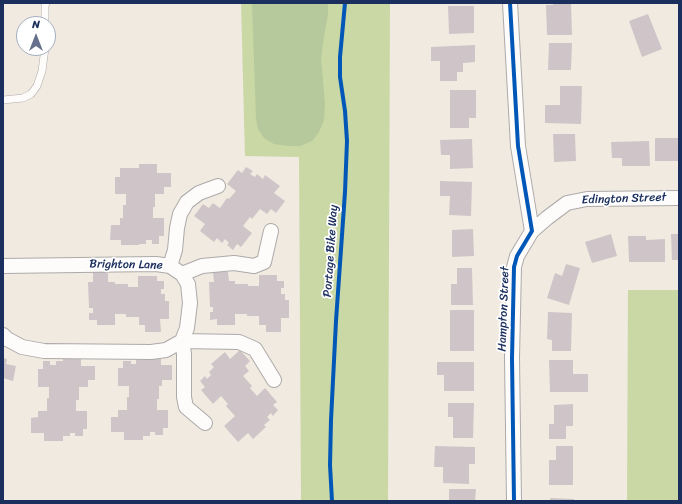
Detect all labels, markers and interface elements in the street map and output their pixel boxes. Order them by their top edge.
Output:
text: N [32,15,40,34]
north arrow [16,16,56,56]
street label: Edington Street [581,190,667,208]
street label: Portage Bike Way [321,204,341,298]
street label: Brighton Lane [89,257,163,273]
street label: Hampton Street [495,266,513,352]

